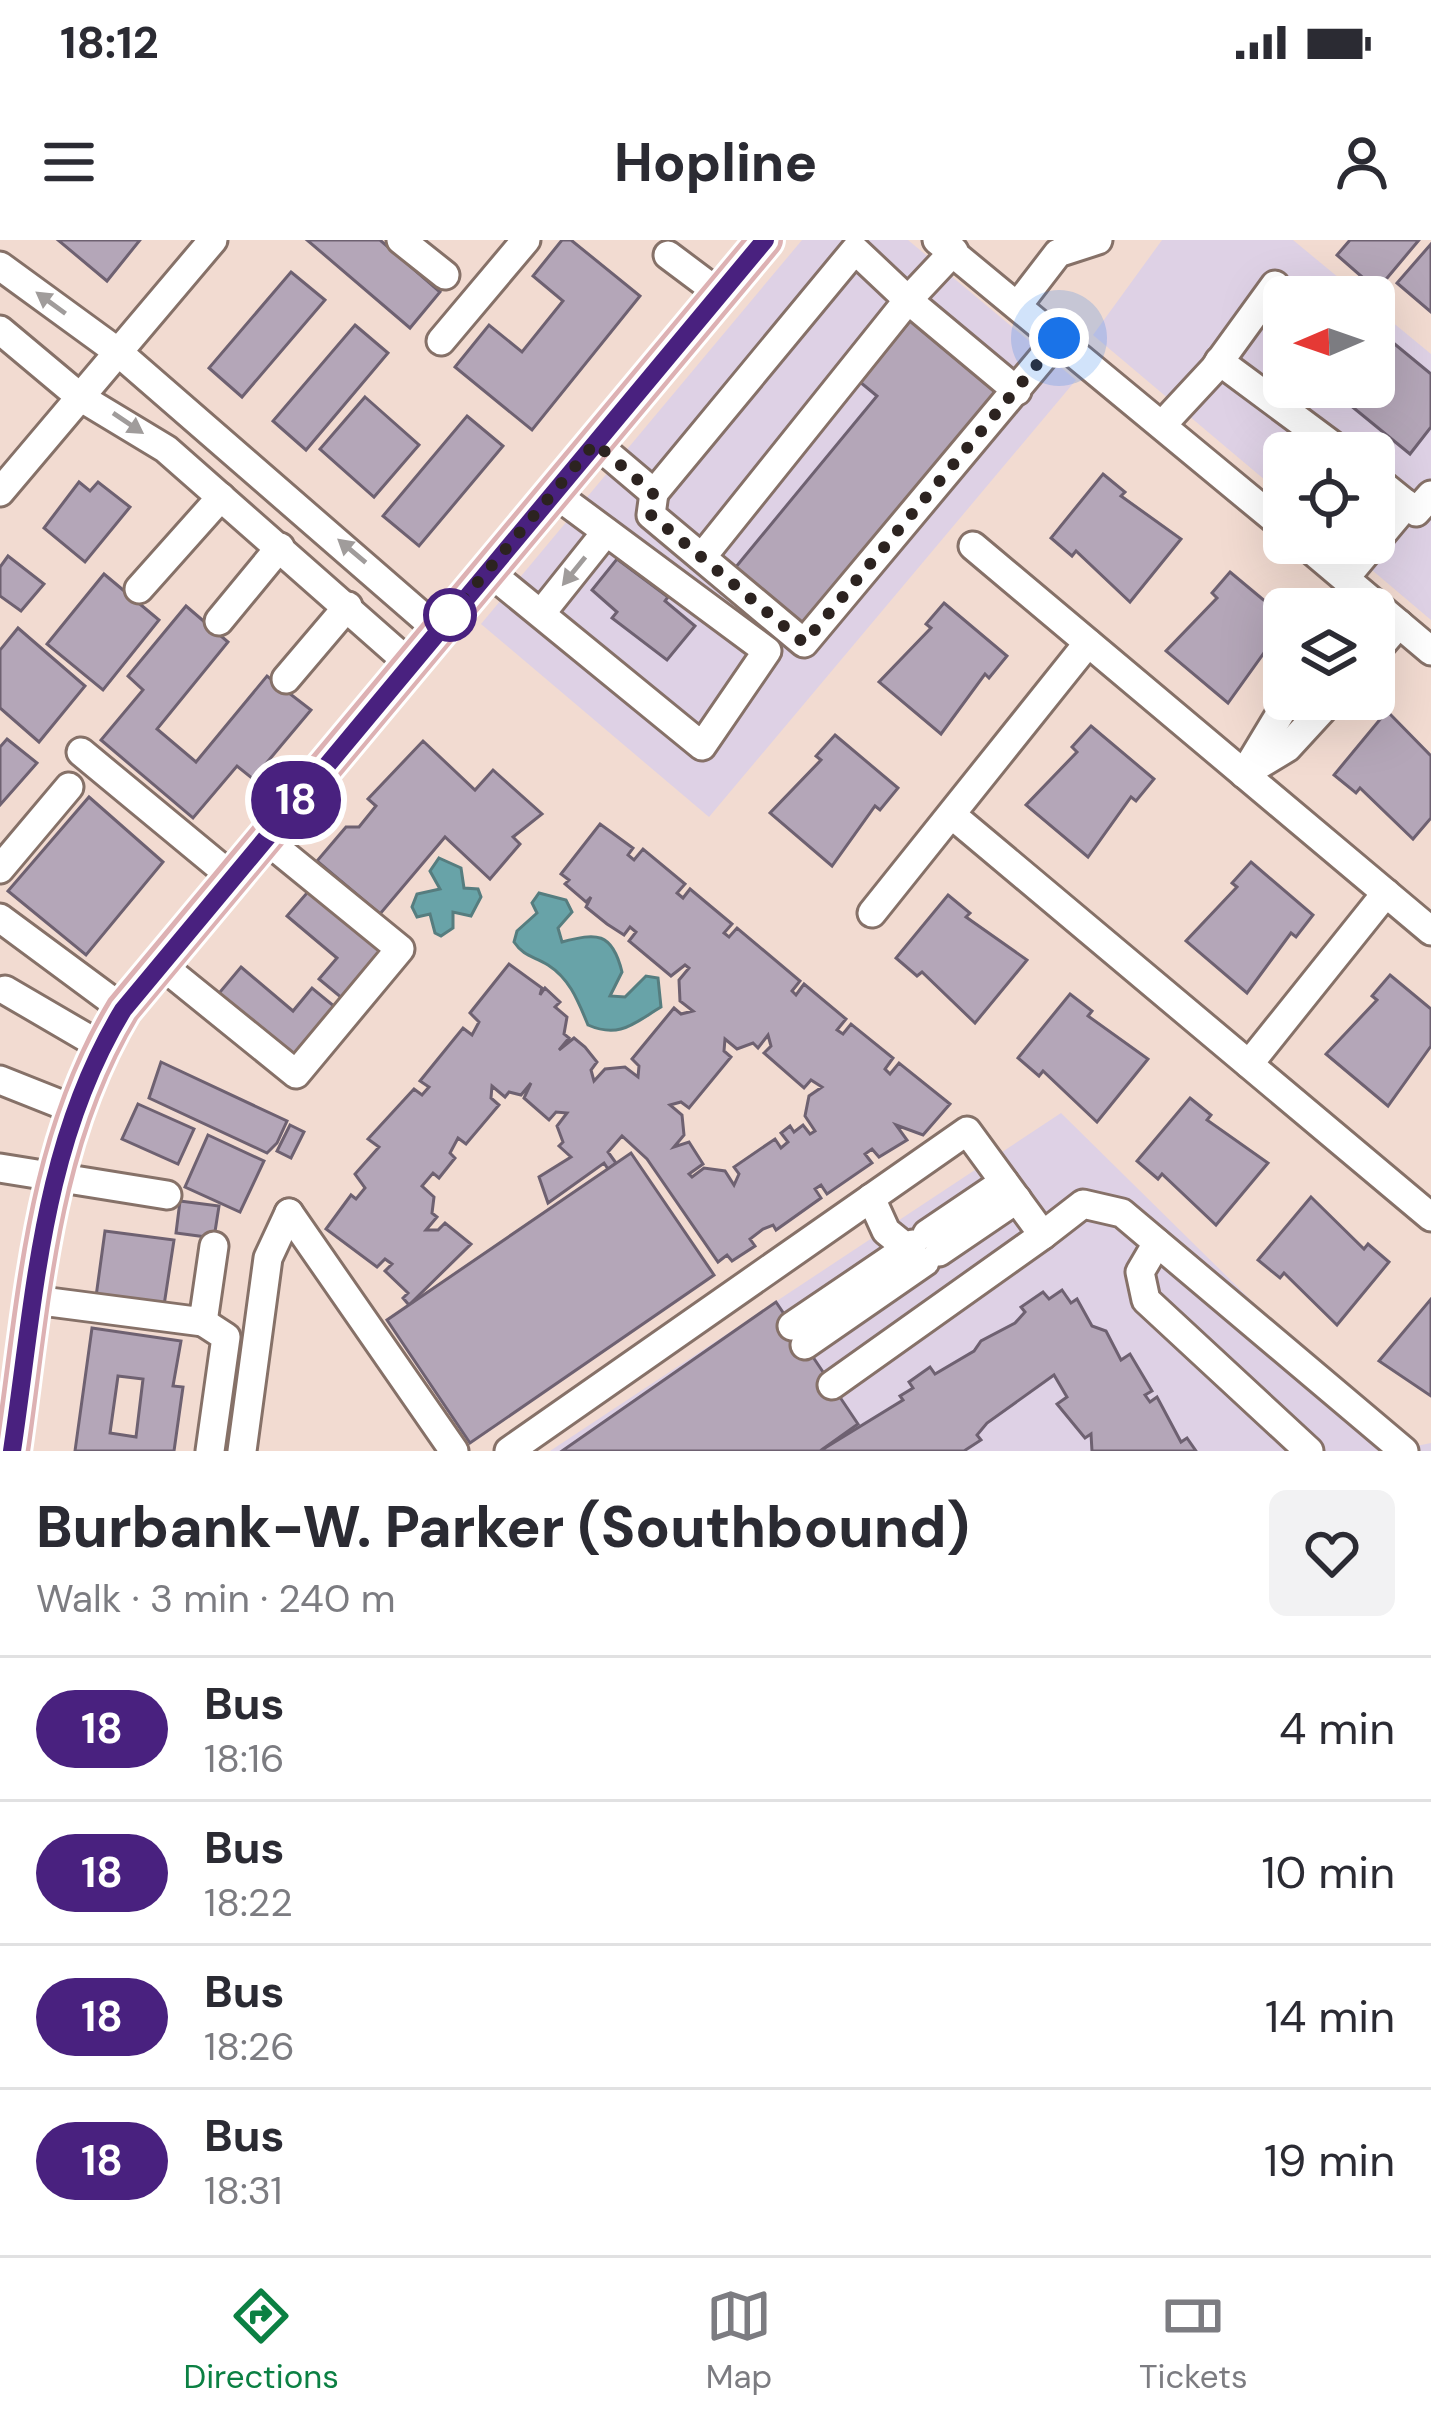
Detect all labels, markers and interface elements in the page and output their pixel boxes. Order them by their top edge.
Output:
text: 18:12 [60,13,159,72]
text: Hopline [614,127,817,198]
icon: menu [36,129,102,195]
icon: person [1329,129,1395,195]
north arrow [1263,276,1395,408]
map controls [1263,276,1395,720]
one-way arrow [35,292,67,315]
your location [1029,308,1089,368]
one-way arrow [111,412,144,434]
button: locate [1263,432,1395,564]
one-way arrow [337,538,367,564]
one-way arrow [562,556,588,587]
button: layers [1263,588,1395,720]
unlabelled marker [425,590,475,640]
line badge: 18 [242,761,350,839]
text: 18 [275,772,317,827]
text: Burbank-W. Parker (Southbound) [36,1490,970,1565]
button: heart [1269,1490,1395,1616]
text: Walk · 3 min · 240 m [36,1573,396,1624]
text: Bus [204,1674,284,1733]
text: 4 min [1279,1699,1395,1758]
text: 18 [81,1701,123,1756]
text: 18:16 [204,1733,284,1784]
text: Bus [204,1818,284,1877]
text: 10 min [1261,1843,1395,1902]
text: 18 [81,1845,123,1900]
text: 18:22 [204,1877,293,1928]
text: Bus [204,1962,284,2021]
text: 14 min [1265,1987,1395,2046]
text: 18 [81,1989,123,2044]
text: 18:26 [204,2021,295,2072]
text: Bus [204,2106,284,2165]
text: 19 min [1264,2131,1395,2190]
text: 18 [81,2133,123,2188]
text: 18:31 [204,2165,282,2216]
tab: Directions [183,2283,339,2398]
tab: Map [706,2283,772,2398]
tab: Tickets [1139,2283,1248,2398]

